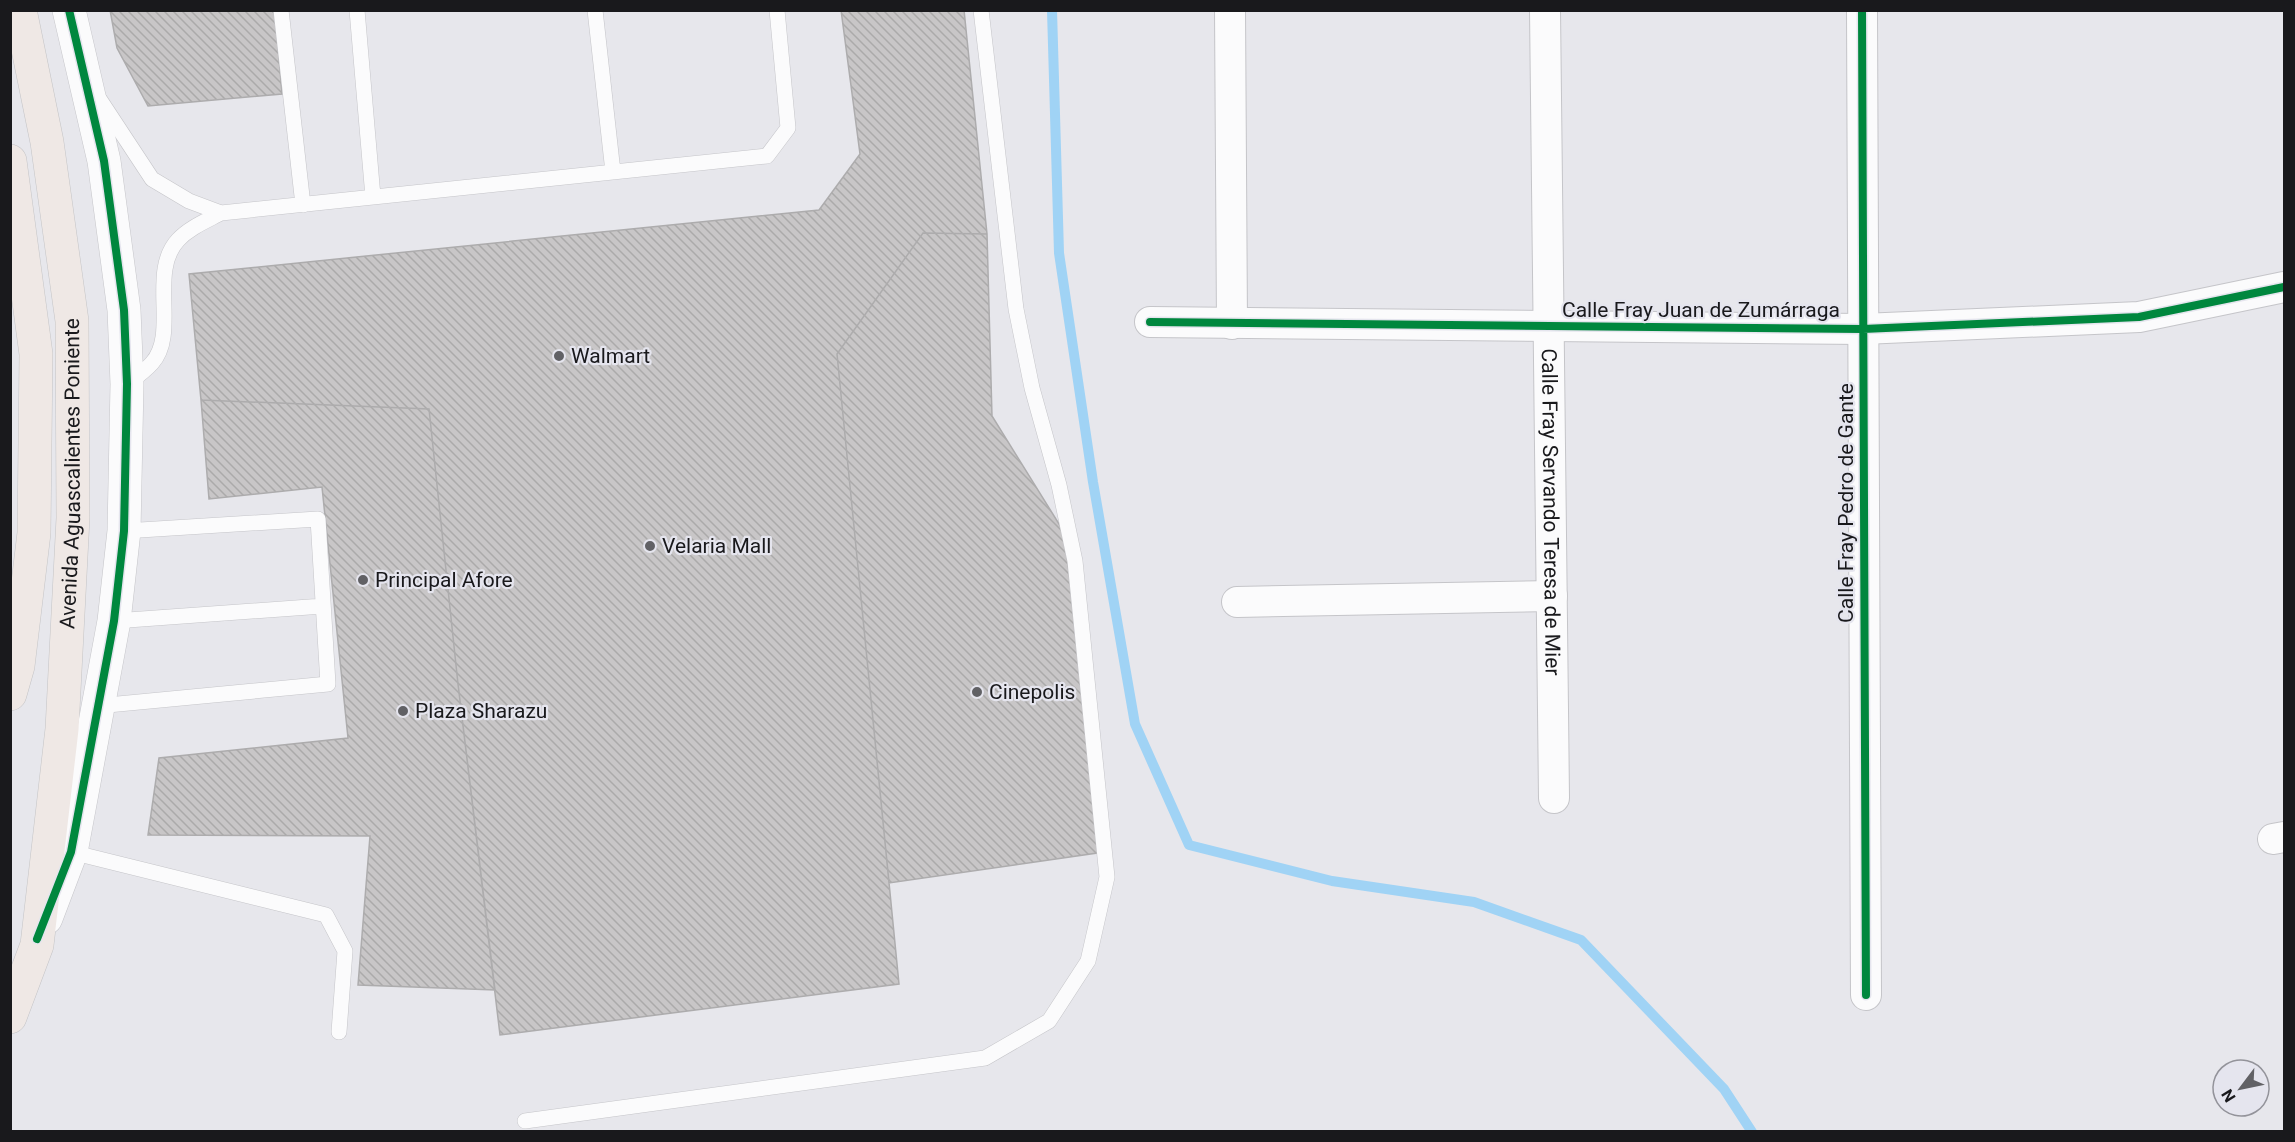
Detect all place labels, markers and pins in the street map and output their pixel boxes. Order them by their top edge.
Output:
place label: Walmart [571,344,650,368]
marker: Walmart [552,349,566,363]
place label: Velaria Mall [662,534,771,558]
marker: Velaria Mall [643,539,657,553]
place label: Principal Afore [375,568,513,592]
marker: Principal Afore [356,573,370,587]
place label: Cinepolis [989,680,1075,704]
marker: Cinepolis [970,685,984,699]
place label: Plaza Sharazu [415,699,547,723]
marker: Plaza Sharazu [396,704,410,718]

